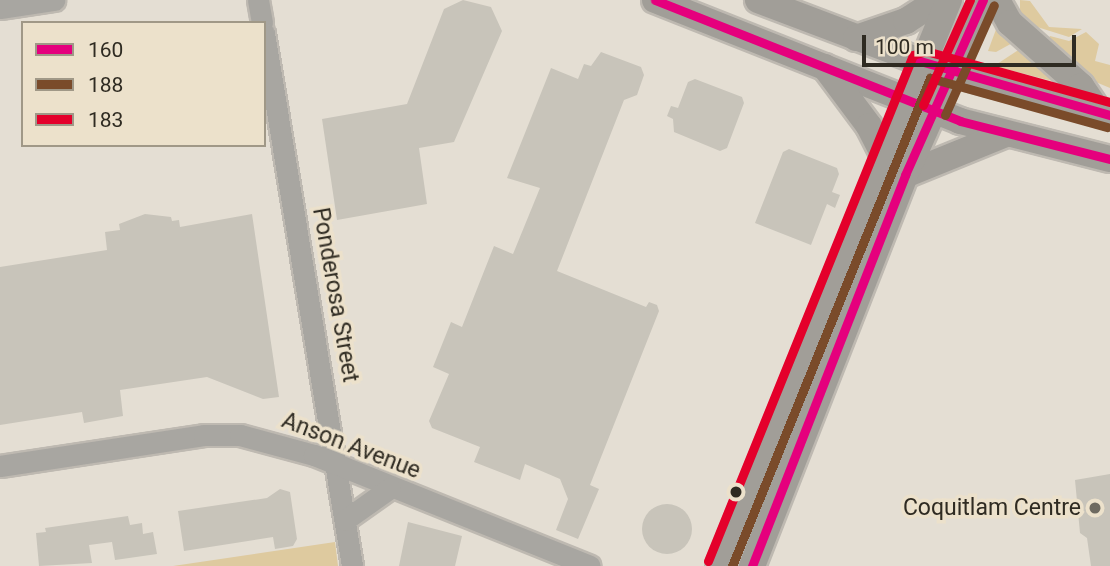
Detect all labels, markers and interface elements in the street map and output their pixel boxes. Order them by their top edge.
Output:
legend [21,21,266,147]
scale bar [865,21,1078,65]
text: 100 m [875,35,934,59]
text: 160 [88,38,123,62]
text: 188 [88,73,123,97]
text: 183 [88,108,123,132]
street label: Ponderosa Street [306,206,364,384]
street label: Anson Avenue [278,407,424,485]
unlabelled marker [729,485,743,499]
place label: Coquitlam Centre [903,494,1081,522]
marker: Coquitlam Centre [1087,500,1103,516]

